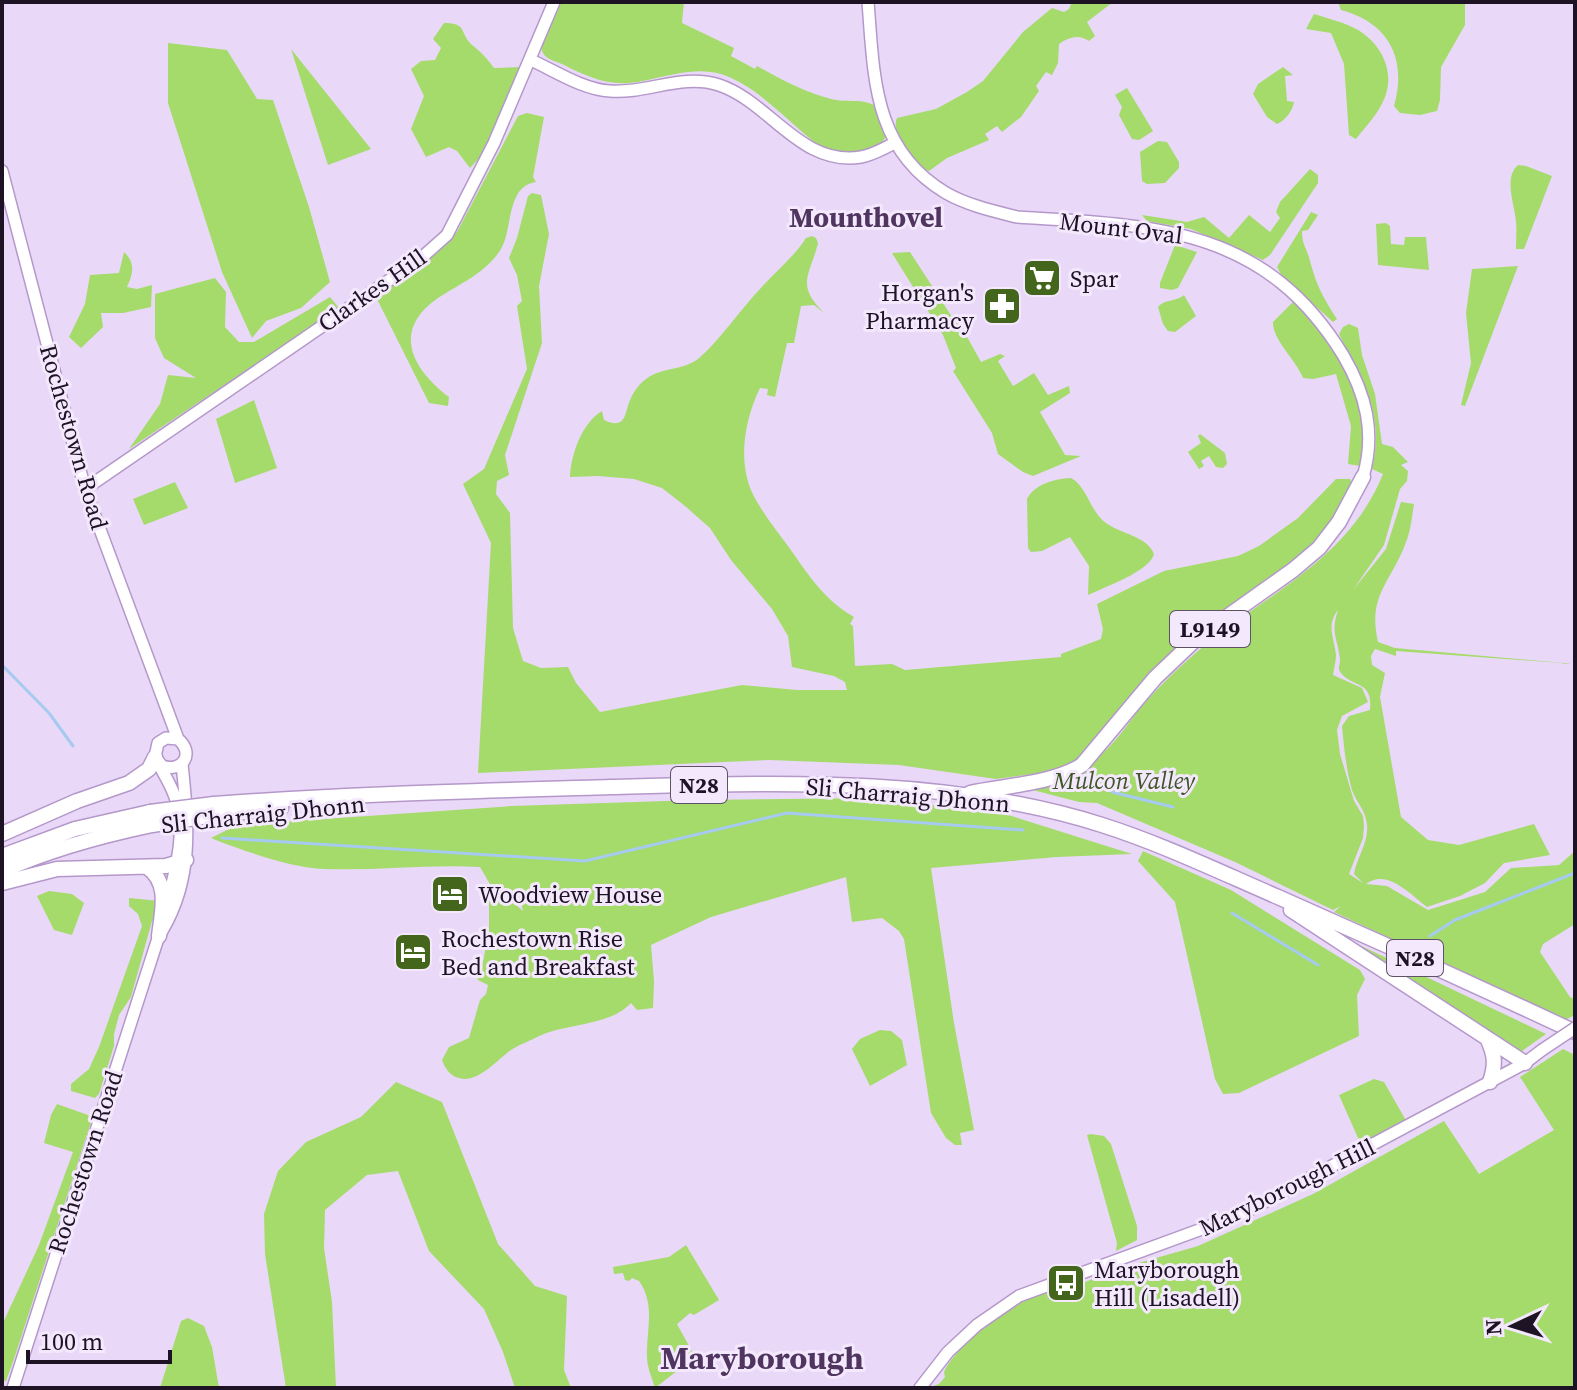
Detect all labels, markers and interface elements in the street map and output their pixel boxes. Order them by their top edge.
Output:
district label: Mounthovel [789,198,943,236]
street label: Mount Oval [1057,204,1185,252]
street label: Clarkes Hill [311,241,433,339]
supermarket icon: Spar [1021,257,1063,299]
place label: Spar [1070,262,1118,295]
place label: Horgan's Pharmacy [865,276,975,337]
pharmacy icon: Horgan's Pharmacy [981,285,1023,327]
street label: Rochestown Road [32,341,116,534]
road number: L9149 [1170,611,1250,647]
park label: Mulcon Valley [1052,764,1195,797]
road number: N28 [671,767,727,803]
street label: Sli Charraig Dhonn [805,770,1011,820]
street label: Sli Charraig Dhonn [160,787,366,841]
hotel icon: Woodview House [429,873,471,915]
place label: Woodview House [478,878,662,911]
place label: Rochestown Rise Bed and Breakfast [441,922,635,983]
hotel icon: Rochestown Rise Bed and Breakfast [392,931,434,973]
road number: N28 [1387,940,1443,976]
street label: Rochestown Road [40,1066,130,1258]
street label: Maryborough Hill [1194,1130,1380,1244]
place label: Maryborough Hill (Lisadell) [1094,1253,1240,1314]
bus stop icon: Maryborough Hill (Lisadell) [1045,1262,1087,1304]
north arrow [1473,1286,1553,1366]
scale bar [28,1314,170,1364]
text: N [1478,1318,1509,1336]
text: 100 m [40,1325,103,1358]
district label: Maryborough [660,1336,864,1380]

